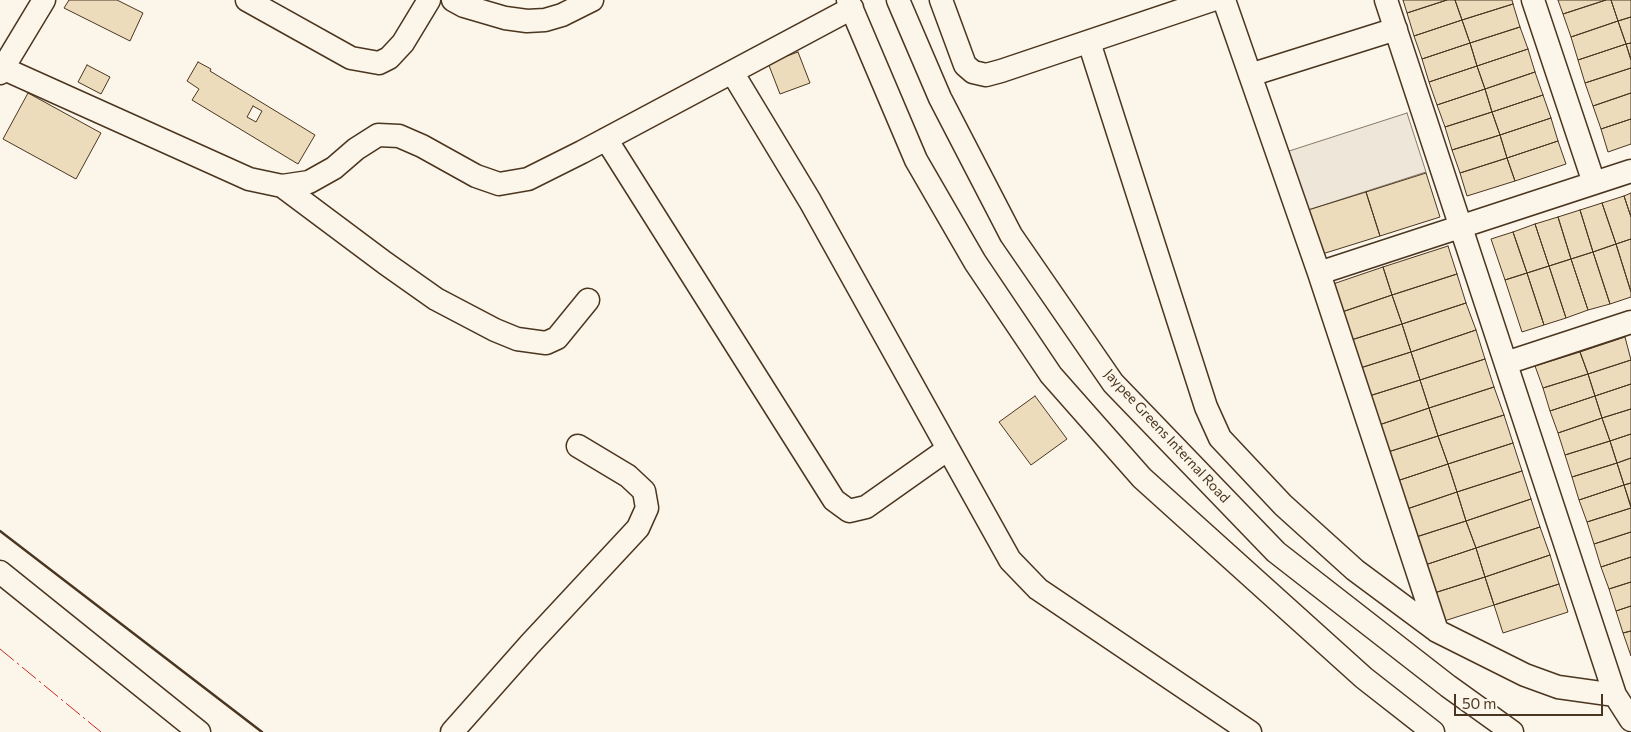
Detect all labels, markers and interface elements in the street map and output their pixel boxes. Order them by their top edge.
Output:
street label: Jaypee Greens Internal Road [1101,366,1233,506]
scale bar [1456,684,1605,716]
text: 50 m [1462,694,1496,712]

